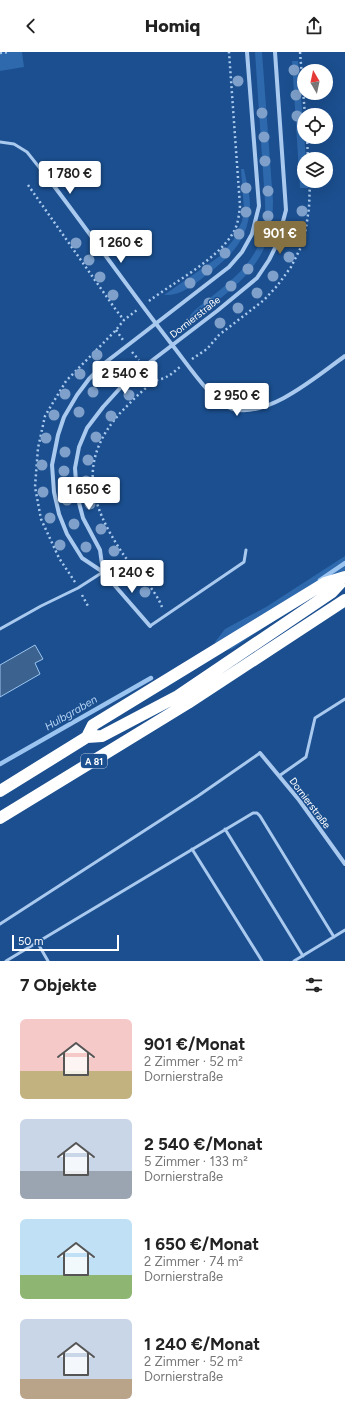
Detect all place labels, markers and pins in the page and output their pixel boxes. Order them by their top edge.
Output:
pin: 1 780 € [33,161,107,195]
pin: 901 € [252,221,308,255]
pin: 1 260 € [84,230,158,264]
pin: 2 540 € [88,361,162,395]
pin: 2 950 € [200,383,274,417]
pin: 1 650 € [52,477,126,511]
pin: 1 240 € [95,560,169,594]

